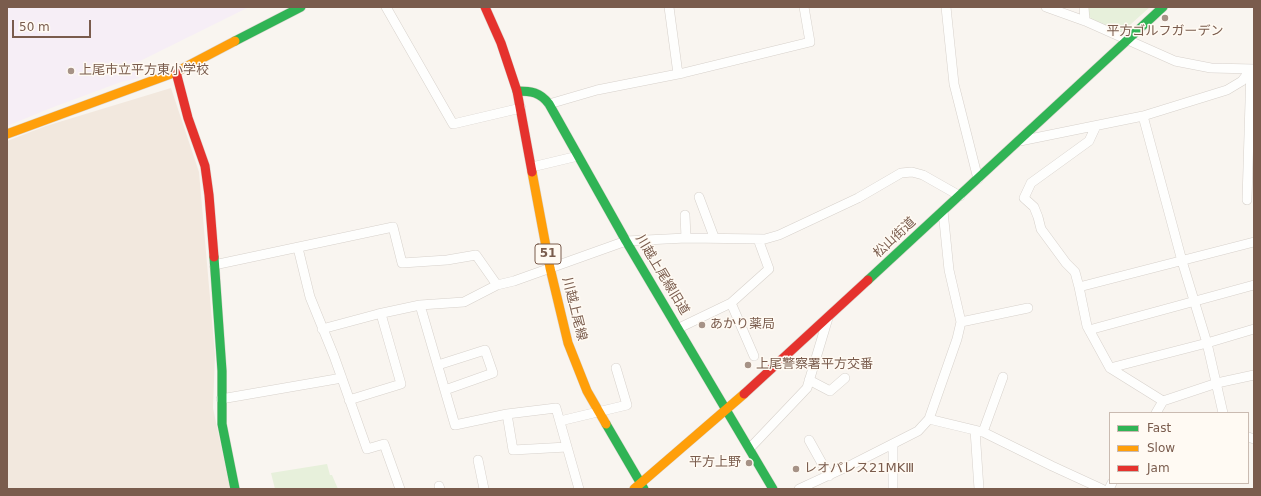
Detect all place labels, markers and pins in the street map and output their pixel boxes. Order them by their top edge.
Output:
marker: 平方ゴルフガーデン [1160,13,1170,23]
place label: 平方ゴルフガーデン [1107,24,1223,40]
place label: 上尾市立平方東小学校 [79,63,209,79]
marker: 上尾市立平方東小学校 [66,66,76,76]
place label: あかり薬局 [710,317,775,333]
marker: あかり薬局 [697,320,707,330]
place label: 上尾警察署平方交番 [756,357,873,373]
marker: 上尾警察署平方交番 [743,360,753,370]
place label: 平方上野 [689,455,741,471]
marker: 平方上野 [744,458,754,468]
place label: レオパレス21MKⅢ [804,461,914,477]
marker: レオパレス21MKⅢ [791,464,801,474]

